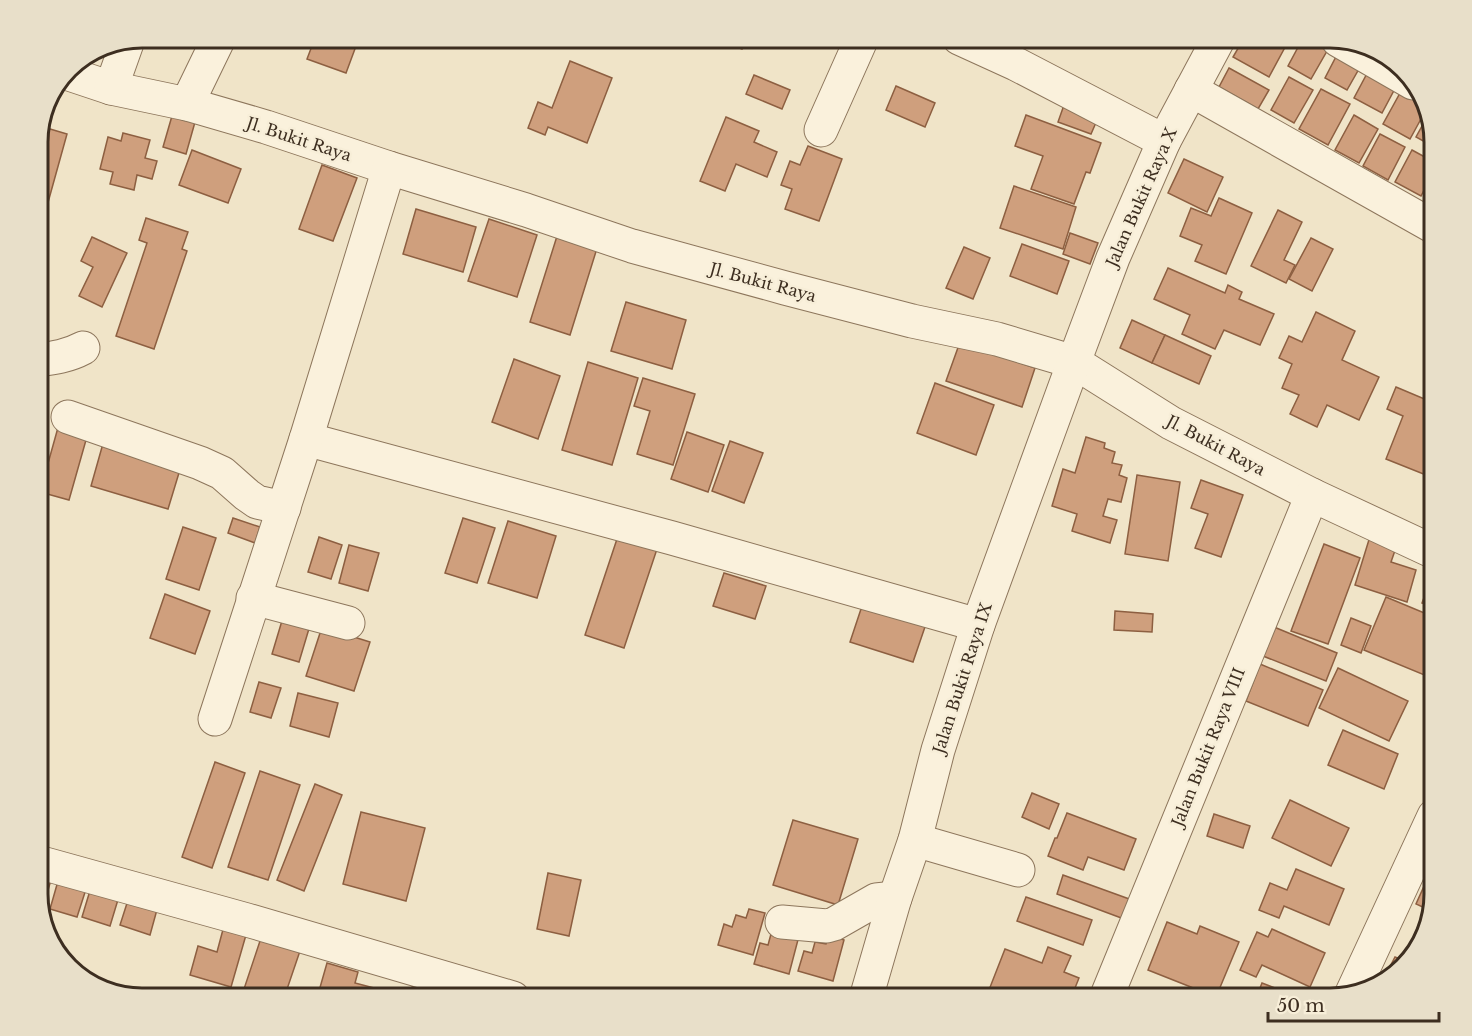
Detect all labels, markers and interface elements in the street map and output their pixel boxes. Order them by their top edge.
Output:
street label: Jl. Bukit Raya [242,112,354,165]
street label: Jalan Bukit Raya X [1100,123,1181,272]
street label: Jl. Bukit Raya [706,258,818,306]
street label: Jl. Bukit Raya [1161,410,1269,480]
street label: Jalan Bukit Raya IX [928,599,996,758]
street label: Jalan Bukit Raya VIII [1166,665,1249,831]
scale bar [1268,985,1439,1023]
text: 50 m [1277,995,1325,1017]

